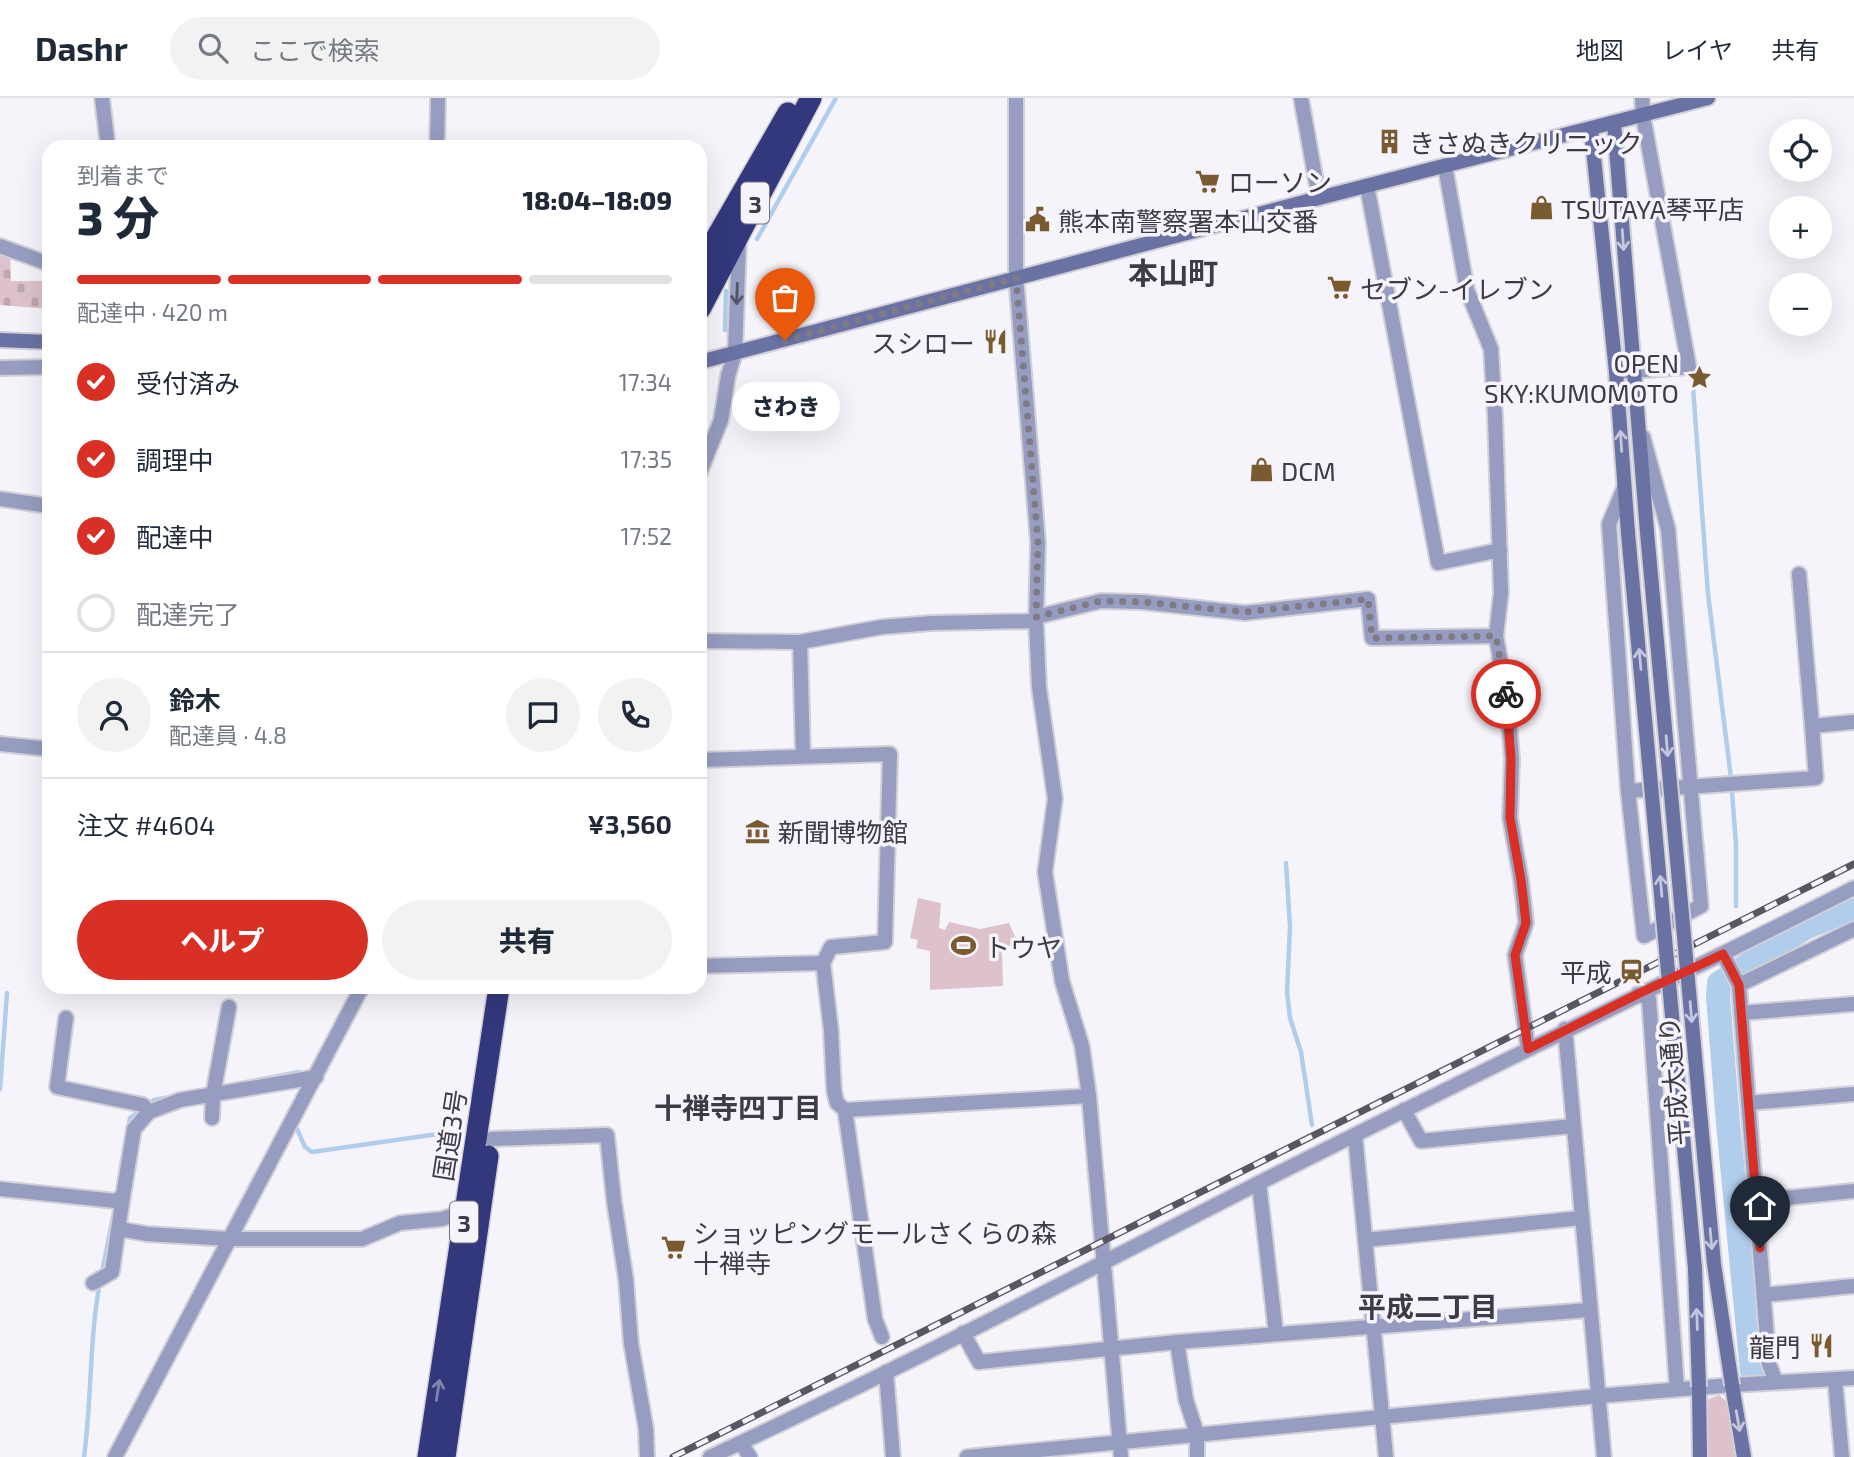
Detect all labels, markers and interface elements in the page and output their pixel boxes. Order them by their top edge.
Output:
search box [170,17,660,80]
text: Dashr [35,28,128,68]
icon: search [194,29,232,67]
text: ここで検索 [250,34,380,65]
text: 地図 [1576,35,1624,64]
text: レイヤ [1662,35,1733,64]
text: 共有 [1771,35,1819,64]
map controls [1769,119,1832,336]
button: locate [1769,119,1832,182]
place label: きさぬきクリニック [1409,127,1642,158]
building icon: きさぬきクリニック [1375,128,1403,156]
text: 到着まで [77,161,169,189]
place label: ローソン [1228,166,1332,197]
supermarket icon: ローソン [1194,167,1222,195]
road number: 3 [741,182,769,223]
text: 18:04–18:09 [522,184,672,215]
text: 3 分 [77,189,159,244]
place label: TSUTAYA琴平店 [1561,193,1744,224]
shop icon: TSUTAYA琴平店 [1527,194,1555,222]
button: + [1769,196,1832,259]
place label: 熊本南警察署本山交番 [1058,205,1318,236]
public building icon: 熊本南警察署本山交番 [1024,206,1052,234]
one-way arrow [1617,228,1630,251]
district label: 本山町 [1128,254,1218,290]
pin [755,268,815,340]
place label: セブン-イレブン [1360,273,1554,304]
button: − [1769,273,1832,336]
supermarket icon: セブン-イレブン [1326,274,1354,302]
icon: bag [766,279,804,317]
one-way arrow [730,282,744,305]
text: 配達中 · 420 m [77,298,228,326]
place label: スシロー [871,327,975,358]
restaurant icon: スシロー [981,328,1009,356]
place label: OPEN SKY:KUMOMOTO [1484,347,1679,408]
icon: check [77,363,115,401]
place icon: OPEN SKY:KUMOMOTO [1685,363,1713,391]
text: 受付済み [136,367,240,398]
text: 17:34 [619,368,672,396]
callout: さわき [731,382,839,431]
text: さわき [752,392,821,420]
one-way arrow [1614,430,1627,453]
icon: check [77,440,115,478]
text: 調理中 [136,444,214,475]
text: 17:35 [621,445,672,473]
place label: DCM [1281,455,1336,486]
shop icon: DCM [1247,456,1275,484]
icon: check [77,517,115,555]
text: 配達中 [136,521,214,552]
text: 17:52 [620,522,672,550]
text: 配達完了 [136,598,240,629]
one-way arrow [1633,648,1646,671]
courier [1471,659,1541,729]
icon: bike [1487,675,1525,713]
button: person [77,678,151,752]
button: chat [506,678,580,752]
button: phone [598,678,672,752]
text: 鈴木 [169,684,221,715]
text: 配達員 · 4.8 [169,721,287,749]
one-way arrow [1661,735,1674,757]
text: ¥3,560 [588,808,672,839]
text: 注文 #4604 [77,809,215,840]
place label: 新聞博物館 [778,816,908,847]
museum icon: 新聞博物館 [744,817,772,845]
one-way arrow [1654,875,1667,897]
button: ヘルプ [77,900,368,980]
button: 共有 [382,900,672,980]
place label: トウヤ [984,931,1062,962]
sports icon: トウヤ [950,932,978,960]
place label: 平成 [1560,956,1612,987]
station icon: 平成 [1618,957,1646,985]
one-way arrow [1685,1000,1698,1023]
street label: 平成大通り [1652,1015,1694,1147]
street label: 国道3号 [426,1087,472,1183]
district label: 十禅寺四丁目 [654,1090,822,1124]
pin [1730,1176,1790,1248]
icon: home [1741,1187,1779,1225]
road number: 3 [450,1202,478,1242]
place label: ショッピングモールさくらの森 十禅寺 [693,1217,1057,1278]
one-way arrow [1705,1227,1718,1249]
supermarket icon: ショッピングモールさくらの森 十禅寺 [659,1233,687,1261]
district label: 平成二丁目 [1358,1289,1498,1323]
one-way arrow [1690,1308,1703,1331]
place label: 龍門 [1749,1331,1801,1362]
restaurant icon: 龍門 [1807,1332,1835,1360]
one-way arrow [432,1379,445,1401]
one-way arrow [1732,1409,1745,1432]

